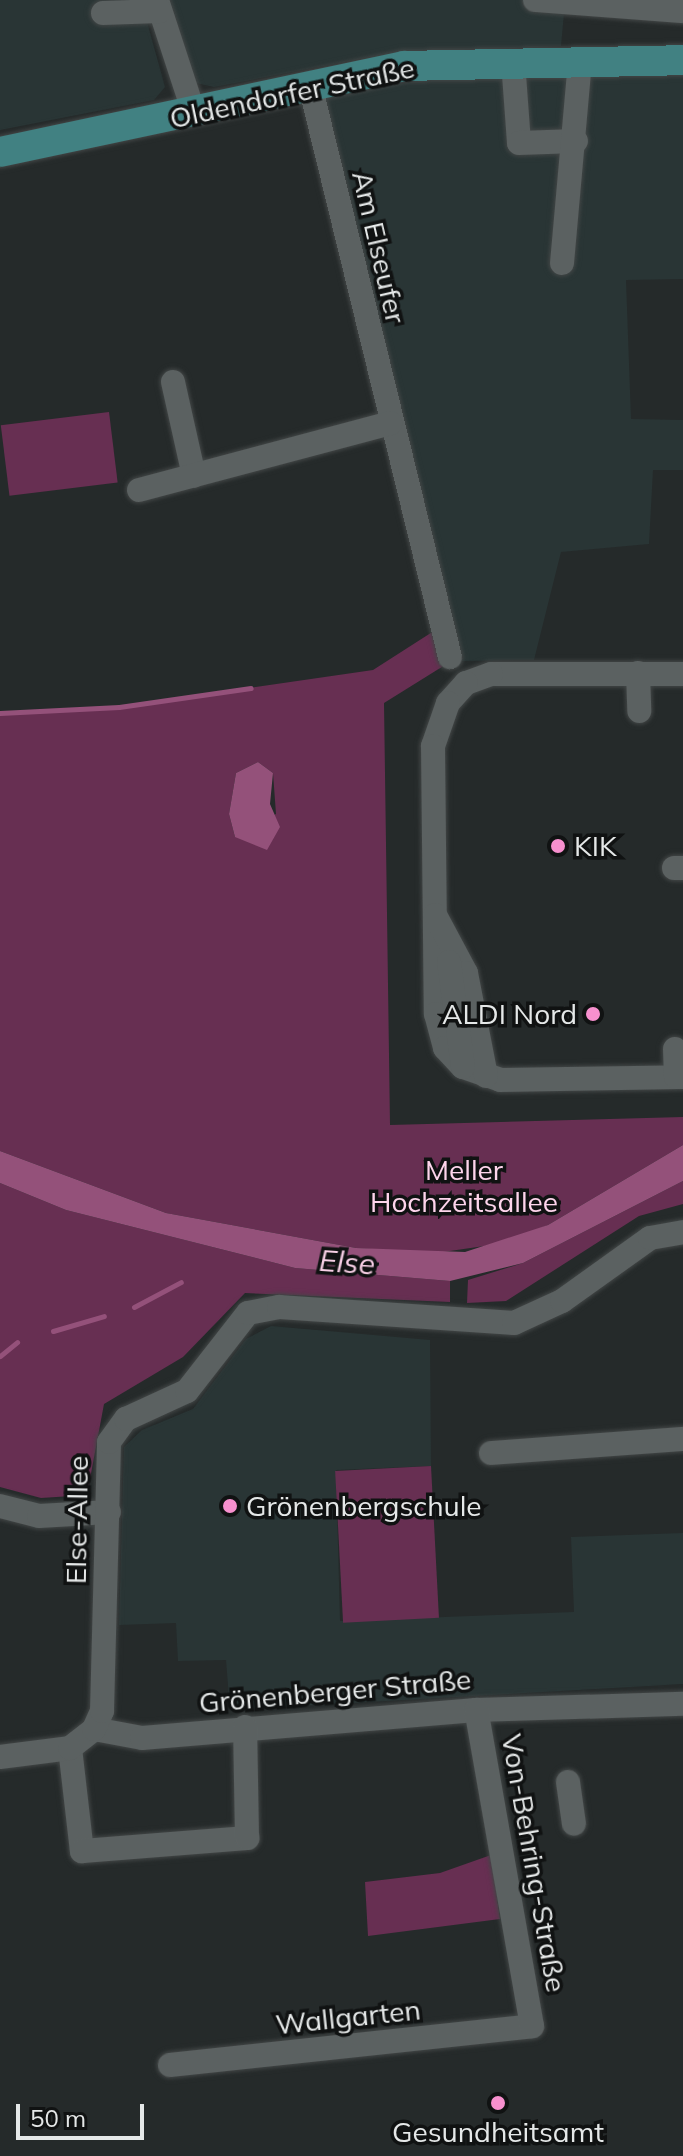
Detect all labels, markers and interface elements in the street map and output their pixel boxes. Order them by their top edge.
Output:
street label: Oldendorfer Straße [167,51,417,135]
street label: Am Elseufer [345,168,413,326]
place label: KIK [574,829,617,863]
marker: KIK [549,837,567,855]
place label: ALDI Nord [442,997,577,1031]
marker: ALDI Nord [584,1005,602,1023]
park label: Meller Hochzeitsallee [370,1153,558,1219]
water label: Else [318,1242,376,1282]
street label: Else-Allee [59,1456,95,1584]
place label: Grönenbergschule [246,1489,482,1523]
marker: Grönenbergschule [221,1497,239,1515]
street label: Grönenberger Straße [198,1662,472,1720]
street label: Von-Behring-Straße [495,1731,573,1995]
street label: Wallgarten [274,1993,422,2041]
scale bar [20,2088,148,2138]
marker: Gesundheitsamt [489,2094,507,2112]
text: 50 m [30,2103,86,2133]
place label: Gesundheitsamt [392,2115,604,2149]

